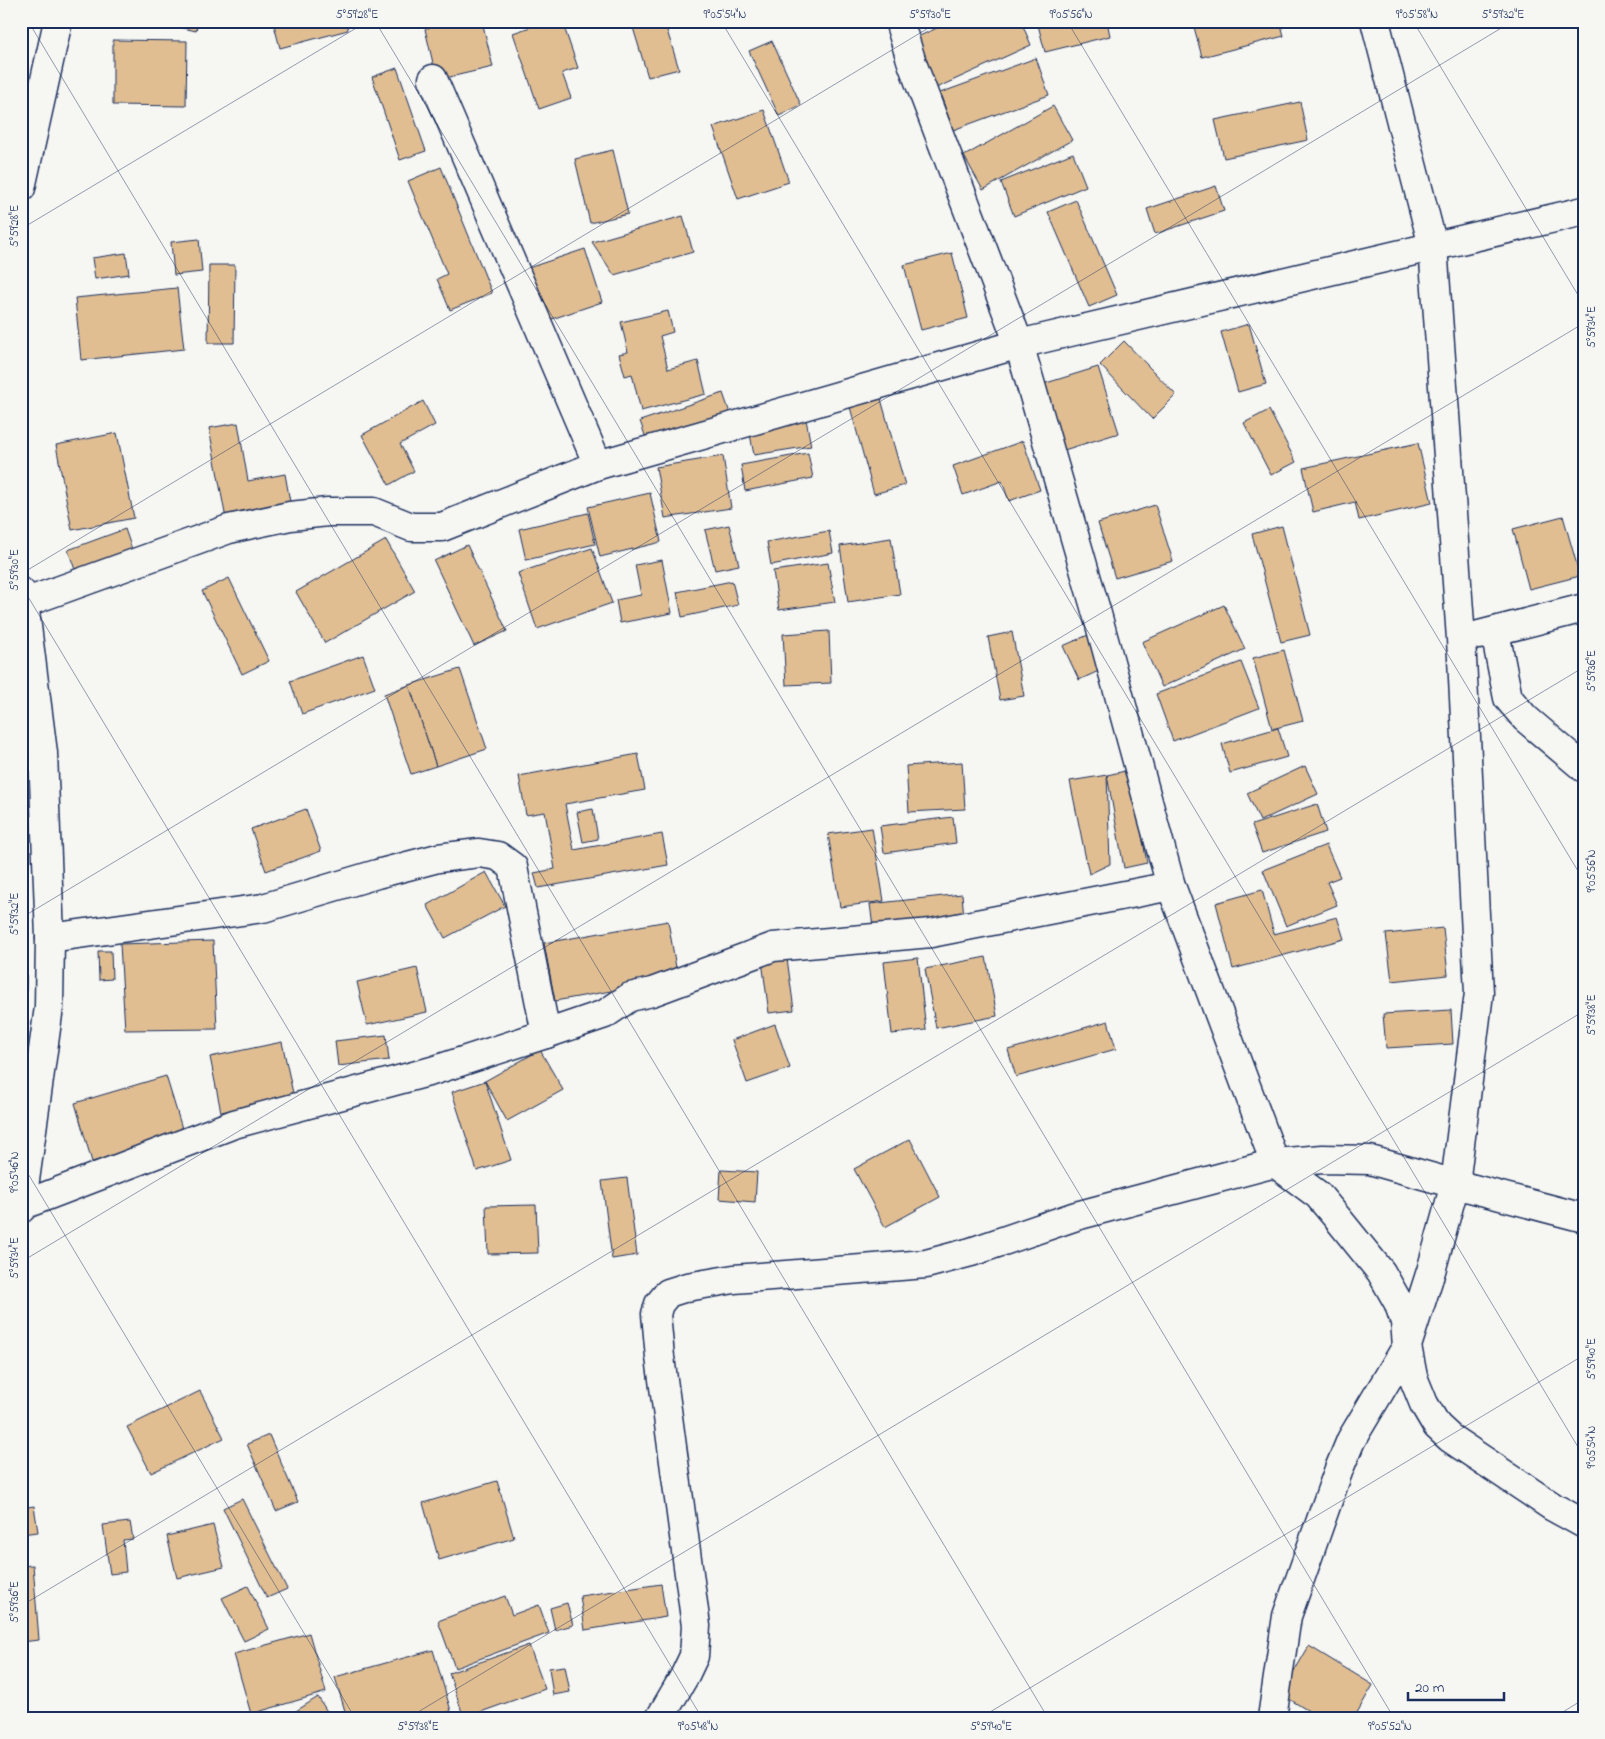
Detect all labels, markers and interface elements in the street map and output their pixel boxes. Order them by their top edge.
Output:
text: 5°59'28"E [336,6,378,24]
text: 9°05'54"N [704,6,746,24]
text: 5°59'30"E [909,6,951,24]
text: 9°05'56"N [1049,6,1093,24]
text: 9°05'58"N [1396,6,1438,24]
text: 5°59'32"E [1482,6,1524,24]
text: 5°59'28"E [6,205,24,247]
text: 5°59'34"E [1583,306,1601,348]
text: 5°59'30"E [6,549,24,591]
text: 5°59'36"E [1583,650,1601,692]
text: 9°05'56"N [1583,849,1601,893]
text: 5°59'32"E [6,893,24,935]
text: 5°59'38"E [1583,994,1601,1036]
text: 9°05'46"N [6,1151,24,1193]
text: 5°59'34"E [6,1237,24,1279]
text: 5°59'40"E [1583,1338,1601,1380]
text: 9°05'54"N [1583,1426,1601,1468]
text: 5°59'36"E [6,1581,24,1623]
scale bar [1408,1669,1504,1701]
text: 20 m [1415,1677,1445,1699]
text: 5°59'38"E [397,1718,439,1736]
text: 9°05'48"N [678,1718,718,1736]
text: 5°59'40"E [970,1718,1012,1736]
text: 9°05'52"N [1368,1718,1412,1736]

